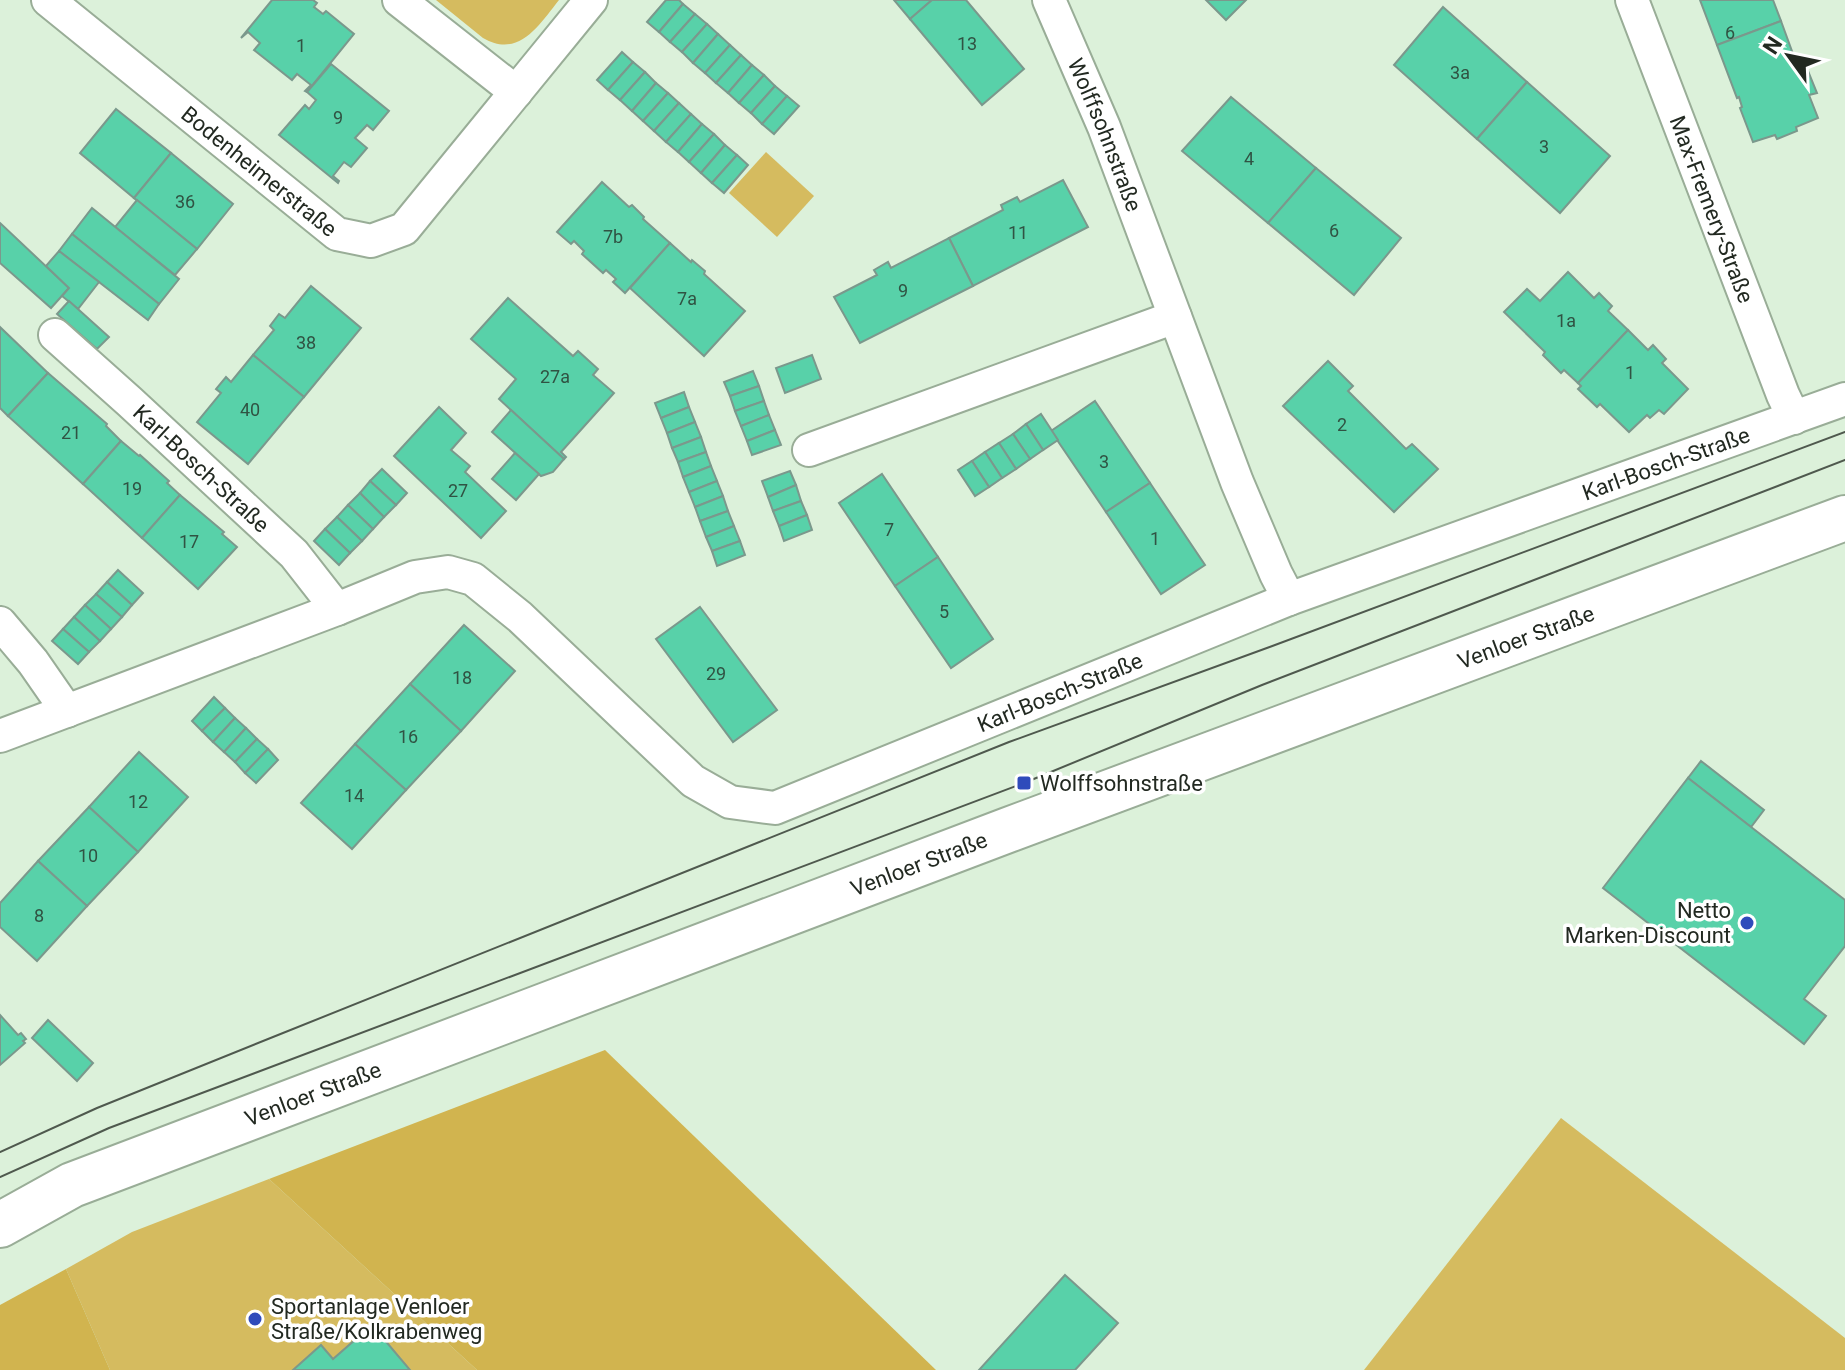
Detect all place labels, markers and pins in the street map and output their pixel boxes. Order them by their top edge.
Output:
place label: Wolffsohnstraße [1040,771,1203,796]
marker: Wolffsohnstraße [1015,774,1033,792]
place label: Netto Marken-Discount [1565,898,1731,948]
marker: Netto Marken-Discount [1738,914,1756,932]
place label: Sportanlage Venloer Straße/Kolkrabenweg [271,1294,482,1344]
marker: Sportanlage Venloer Straße/Kolkrabenweg [246,1310,264,1328]

